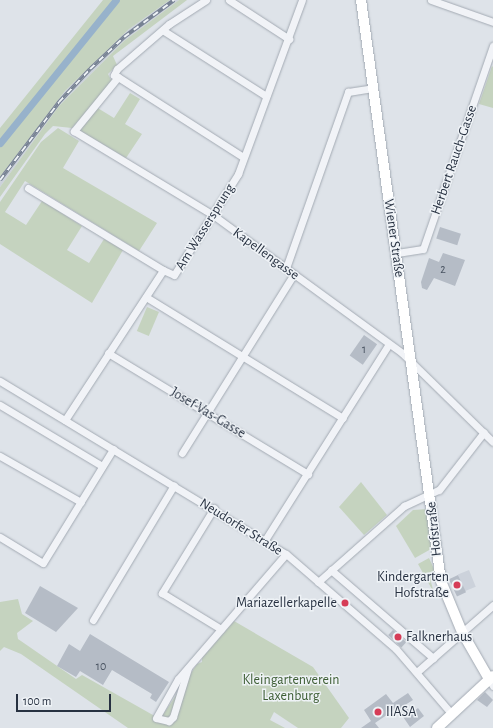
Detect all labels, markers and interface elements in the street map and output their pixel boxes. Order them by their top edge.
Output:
street label: Herbert Rauch-Gasse [427,103,481,217]
street label: Am Wassersprung [172,181,238,273]
street label: Wiener Straße [380,198,408,278]
street label: Kapellengasse [229,224,303,284]
house number: 2 [440,263,446,277]
house number: 1 [362,343,366,357]
street label: Josef-Vas-Gasse [167,384,249,442]
street label: Neudorfer Straße [196,495,286,559]
street label: Hofstraße [423,501,445,557]
place label: Kindergarten Hofstraße [377,569,449,602]
marker: Kindergarten Hofstraße [452,580,462,590]
place label: Mariazellerkapelle [236,595,337,611]
marker: Mariazellerkapelle [340,598,350,608]
place label: Falknerhaus [406,629,472,645]
marker: Falknerhaus [393,632,403,642]
house number: 10 [96,660,106,674]
park label: Kleingartenverein Laxenburg [242,672,340,704]
scale bar [18,686,113,712]
text: 100 m [23,695,51,707]
place label: IIASA [386,704,416,720]
marker: IIASA [373,707,383,717]

